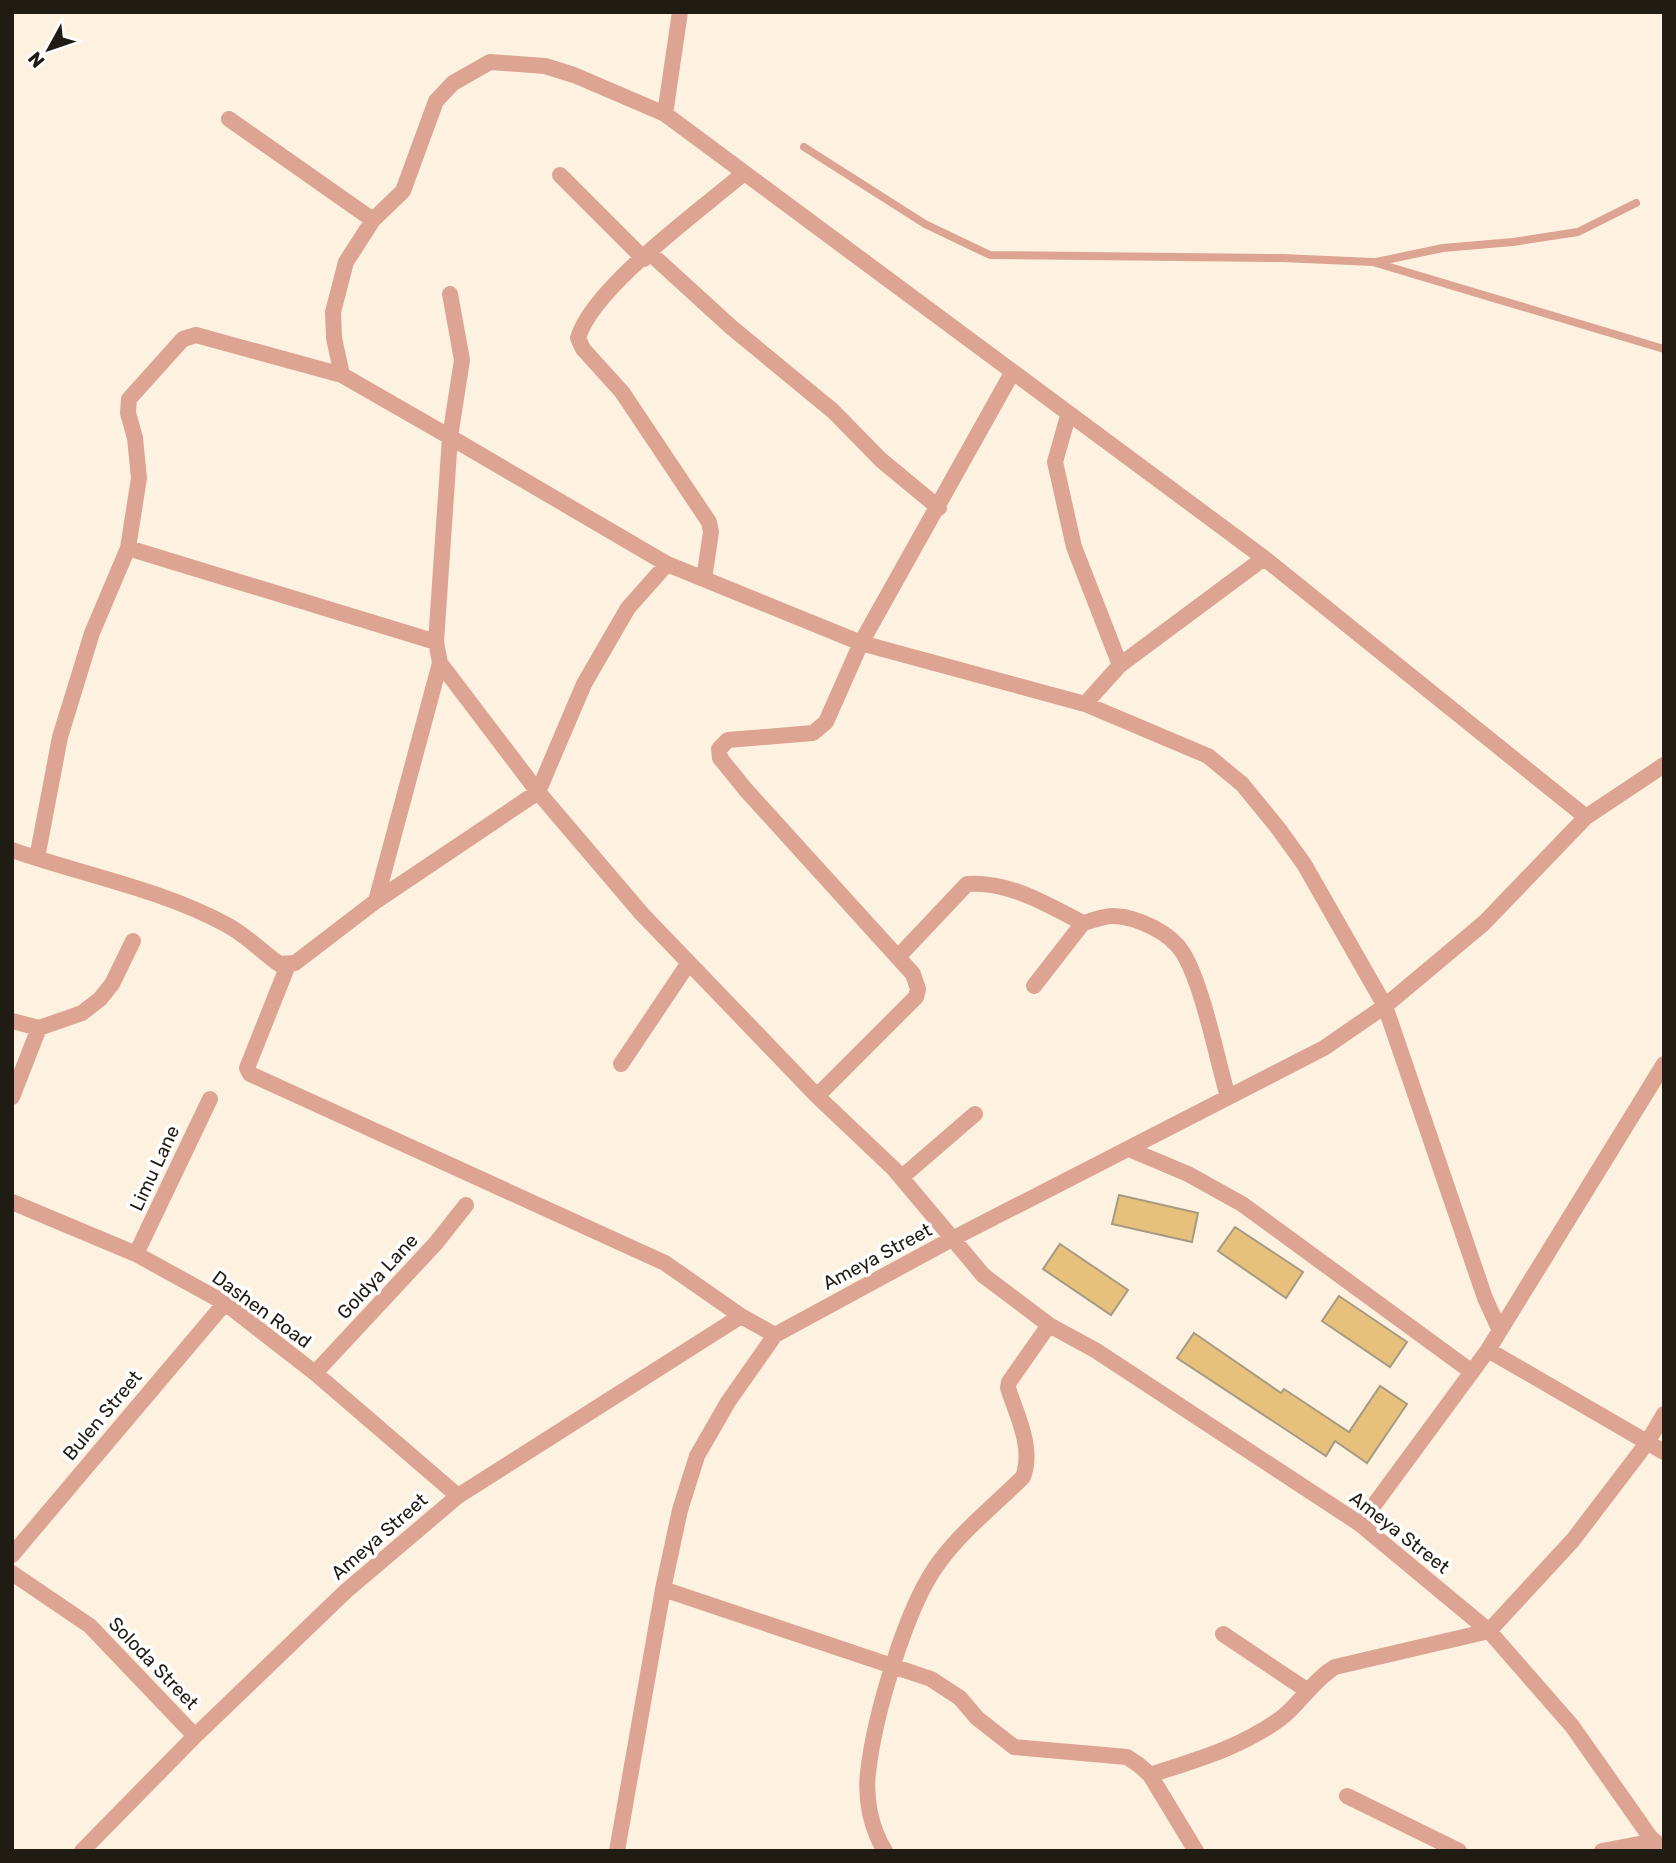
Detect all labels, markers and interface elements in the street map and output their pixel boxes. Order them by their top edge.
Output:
north arrow [14,14,84,84]
text: N [23,47,50,72]
street label: Limu Lane [125,1122,184,1215]
street label: Ameya Street [819,1218,936,1295]
street label: Goldya Lane [332,1229,423,1324]
street label: Dashen Road [208,1266,316,1353]
street label: Bulen Street [58,1365,147,1465]
street label: Ameya Street [1345,1486,1455,1579]
street label: Ameya Street [326,1488,433,1584]
street label: Soloda Street [104,1612,204,1715]

